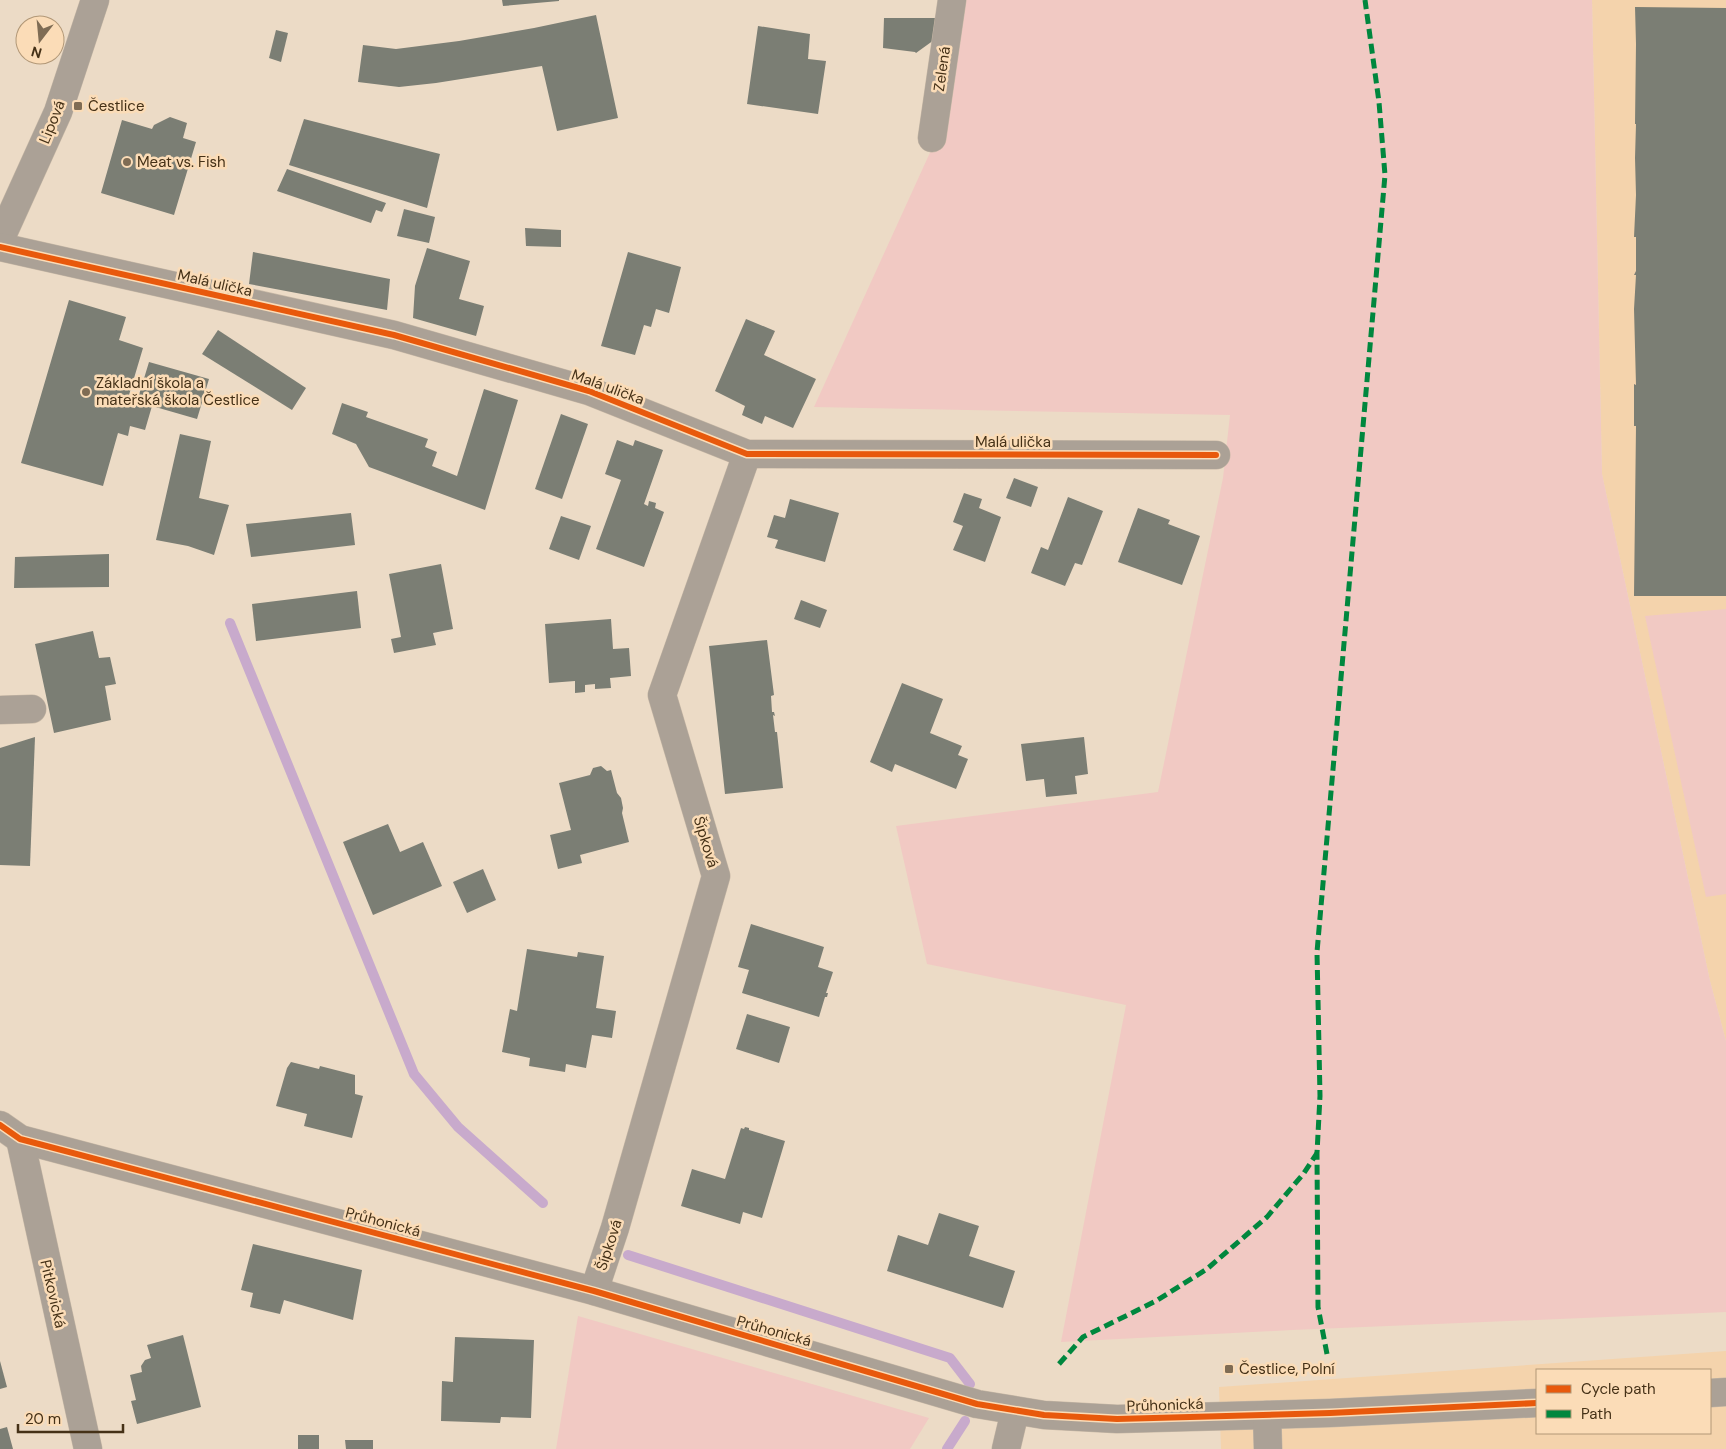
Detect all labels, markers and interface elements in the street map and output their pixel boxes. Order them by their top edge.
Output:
north arrow [15,15,65,65]
text: N [29,42,44,63]
street label: Zelená [929,45,955,93]
place label: Čestlice [88,96,144,116]
street label: Lipová [34,97,70,147]
marker: Čestlice [72,100,84,112]
place label: Meat vs. Fish [137,152,226,172]
marker: Meat vs. Fish [121,156,133,168]
street label: Malá ulička [176,265,254,301]
street label: Malá ulička [569,365,647,409]
place label: Základní škola a mateřská škola Čestlice [96,373,260,410]
marker: Základní škola a mateřská škola Čestlice [80,386,92,398]
street label: Malá ulička [975,432,1051,452]
street label: Šípková [689,814,723,870]
street label: Průhonická [343,1202,423,1242]
street label: Šípková [591,1217,627,1273]
street label: Pitkovická [35,1258,71,1330]
street label: Průhonická [734,1311,814,1351]
place label: Čestlice, Polní [1239,1359,1335,1379]
marker: Čestlice, Polní [1223,1363,1235,1375]
legend [1536,1369,1711,1434]
text: Cycle path [1581,1379,1656,1399]
street label: Průhonická [1126,1394,1204,1416]
scale bar [18,1402,122,1434]
text: Path [1581,1404,1612,1424]
text: 20 m [25,1409,61,1429]

